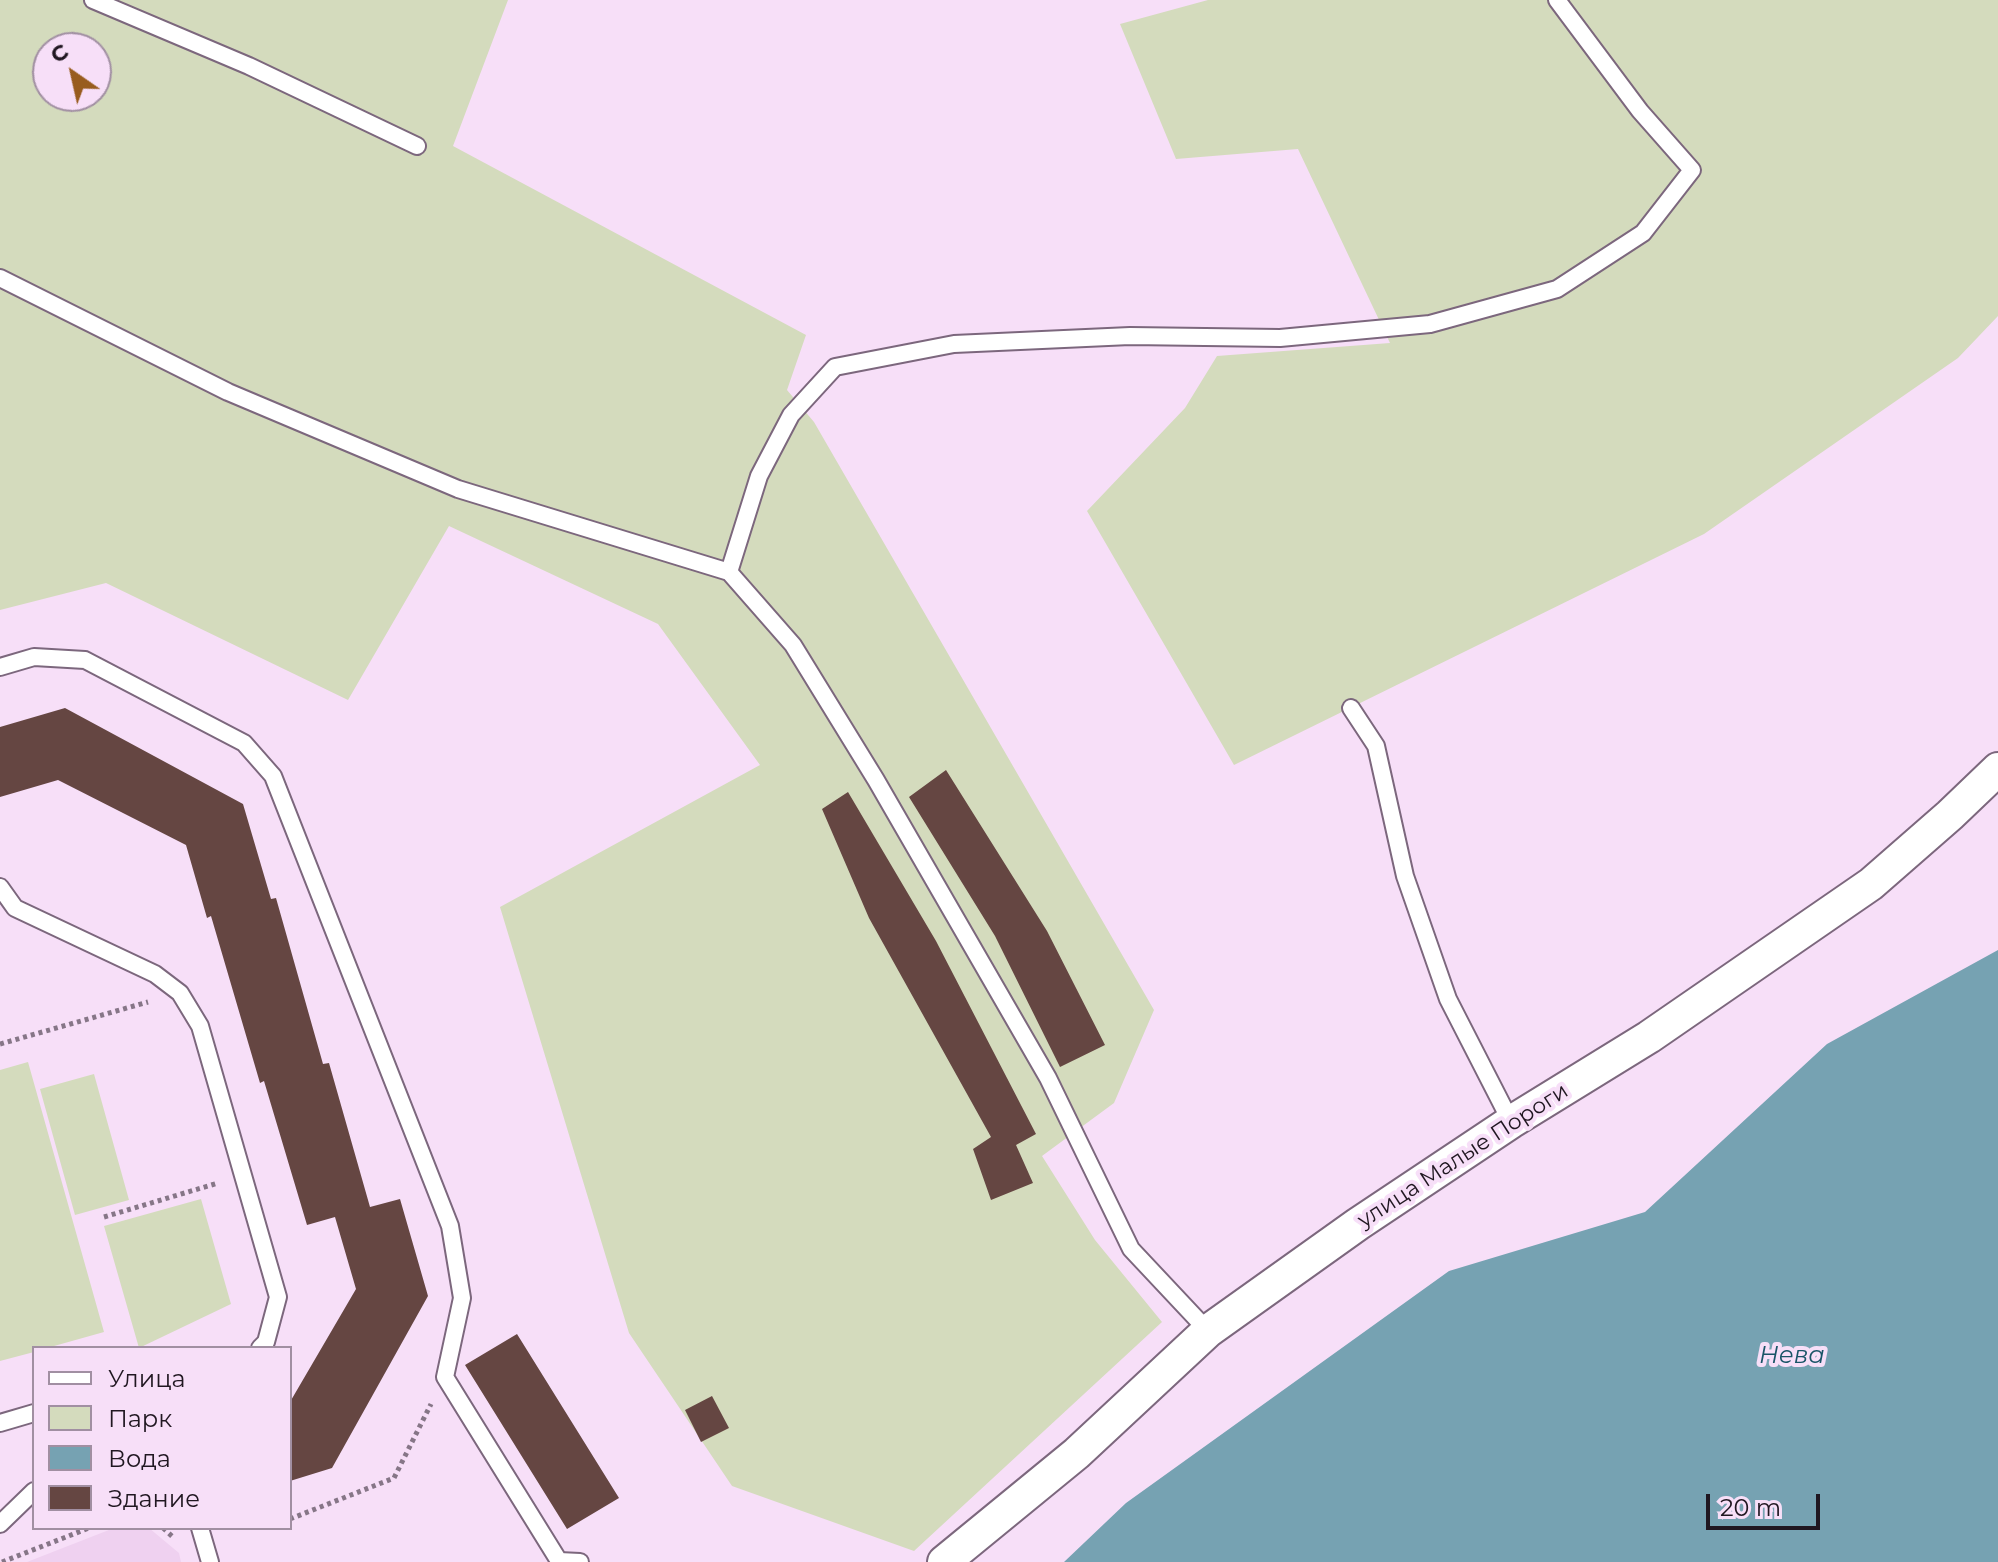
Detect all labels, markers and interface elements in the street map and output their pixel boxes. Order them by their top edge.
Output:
north arrow [32,32,112,112]
text: С [45,38,74,69]
street label: улица Малые Пороги [1353,1078,1573,1234]
water label: Нева [1759,1342,1825,1370]
legend [32,1346,292,1530]
text: Улица [108,1364,186,1393]
text: Парк [108,1404,172,1433]
text: Вода [108,1444,171,1473]
scale bar [1710,1478,1824,1528]
text: Здание [108,1484,200,1513]
text: 20 m [1720,1493,1781,1522]

